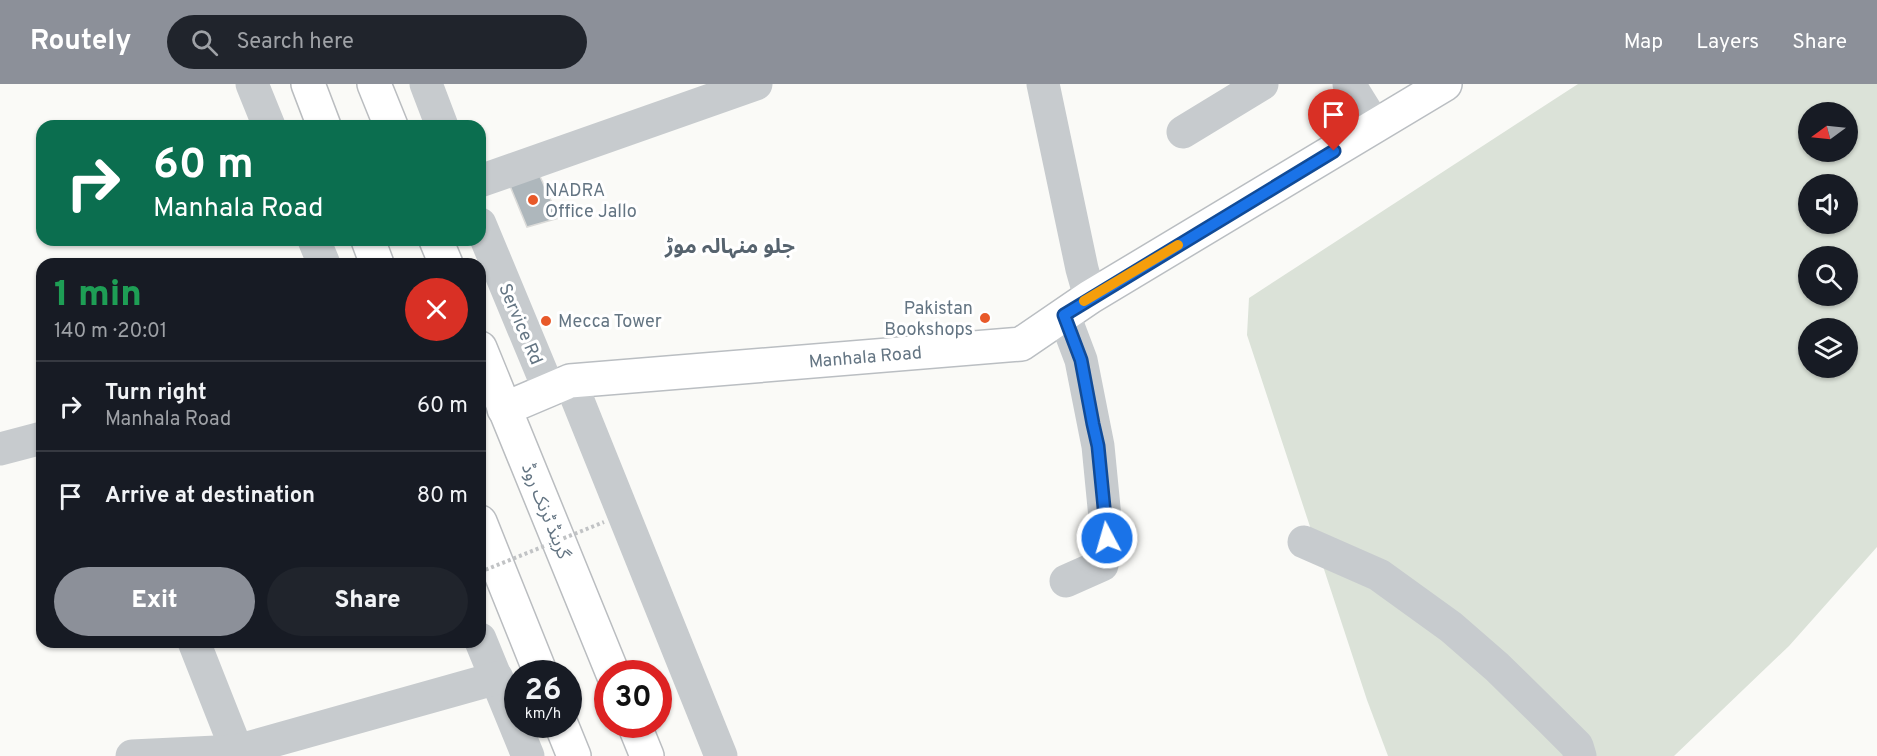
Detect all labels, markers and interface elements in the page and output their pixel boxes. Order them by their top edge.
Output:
search box [167,15,587,69]
text: Routely [30,24,131,60]
icon: search [188,26,221,59]
text: Search here [236,29,354,56]
text: Map [1624,29,1663,56]
text: Layers [1696,29,1759,56]
text: Share [1792,29,1847,56]
pin [1308,89,1359,151]
icon: arrive [1317,98,1350,131]
north arrow [1798,102,1858,162]
map controls [1798,102,1858,378]
text: 60 m [153,140,254,193]
icon: right [54,144,132,222]
button: sound [1798,174,1858,234]
place label: NADRA Office Jallo [545,180,637,224]
text: Manhala Road [153,192,323,226]
marker: NADRA Office Jallo [526,193,540,207]
district label: جلو منہالہ موڑ [664,234,795,261]
button: search [1798,246,1858,306]
text: 1 min [54,273,142,319]
button: close [405,278,468,341]
street label: Service Rd [492,281,547,369]
place label: Pakistan Bookshops [884,298,973,342]
place label: Mecca Tower [558,311,662,334]
marker: Pakistan Bookshops [978,311,992,325]
marker: Mecca Tower [539,314,553,328]
button: layers [1798,318,1858,378]
text: 140 m · 20:01 [54,319,167,345]
street label: Manhala Road [808,342,923,374]
text: Turn right [105,380,207,407]
icon: right [54,390,87,423]
text: 60 m [417,393,468,420]
text: Manhala Road [105,407,231,433]
street label: گرینڈ ٹرنک روڈ [515,460,574,563]
icon: arrive [54,480,87,513]
text: Arrive at destination [105,483,315,510]
text: 80 m [417,483,468,510]
position arrow [1075,506,1139,570]
button: Exit [54,567,255,636]
button: Share [267,567,468,636]
speed limit sign: 30 [594,660,672,738]
text: 26 [525,673,561,710]
text: km/h [525,705,561,724]

